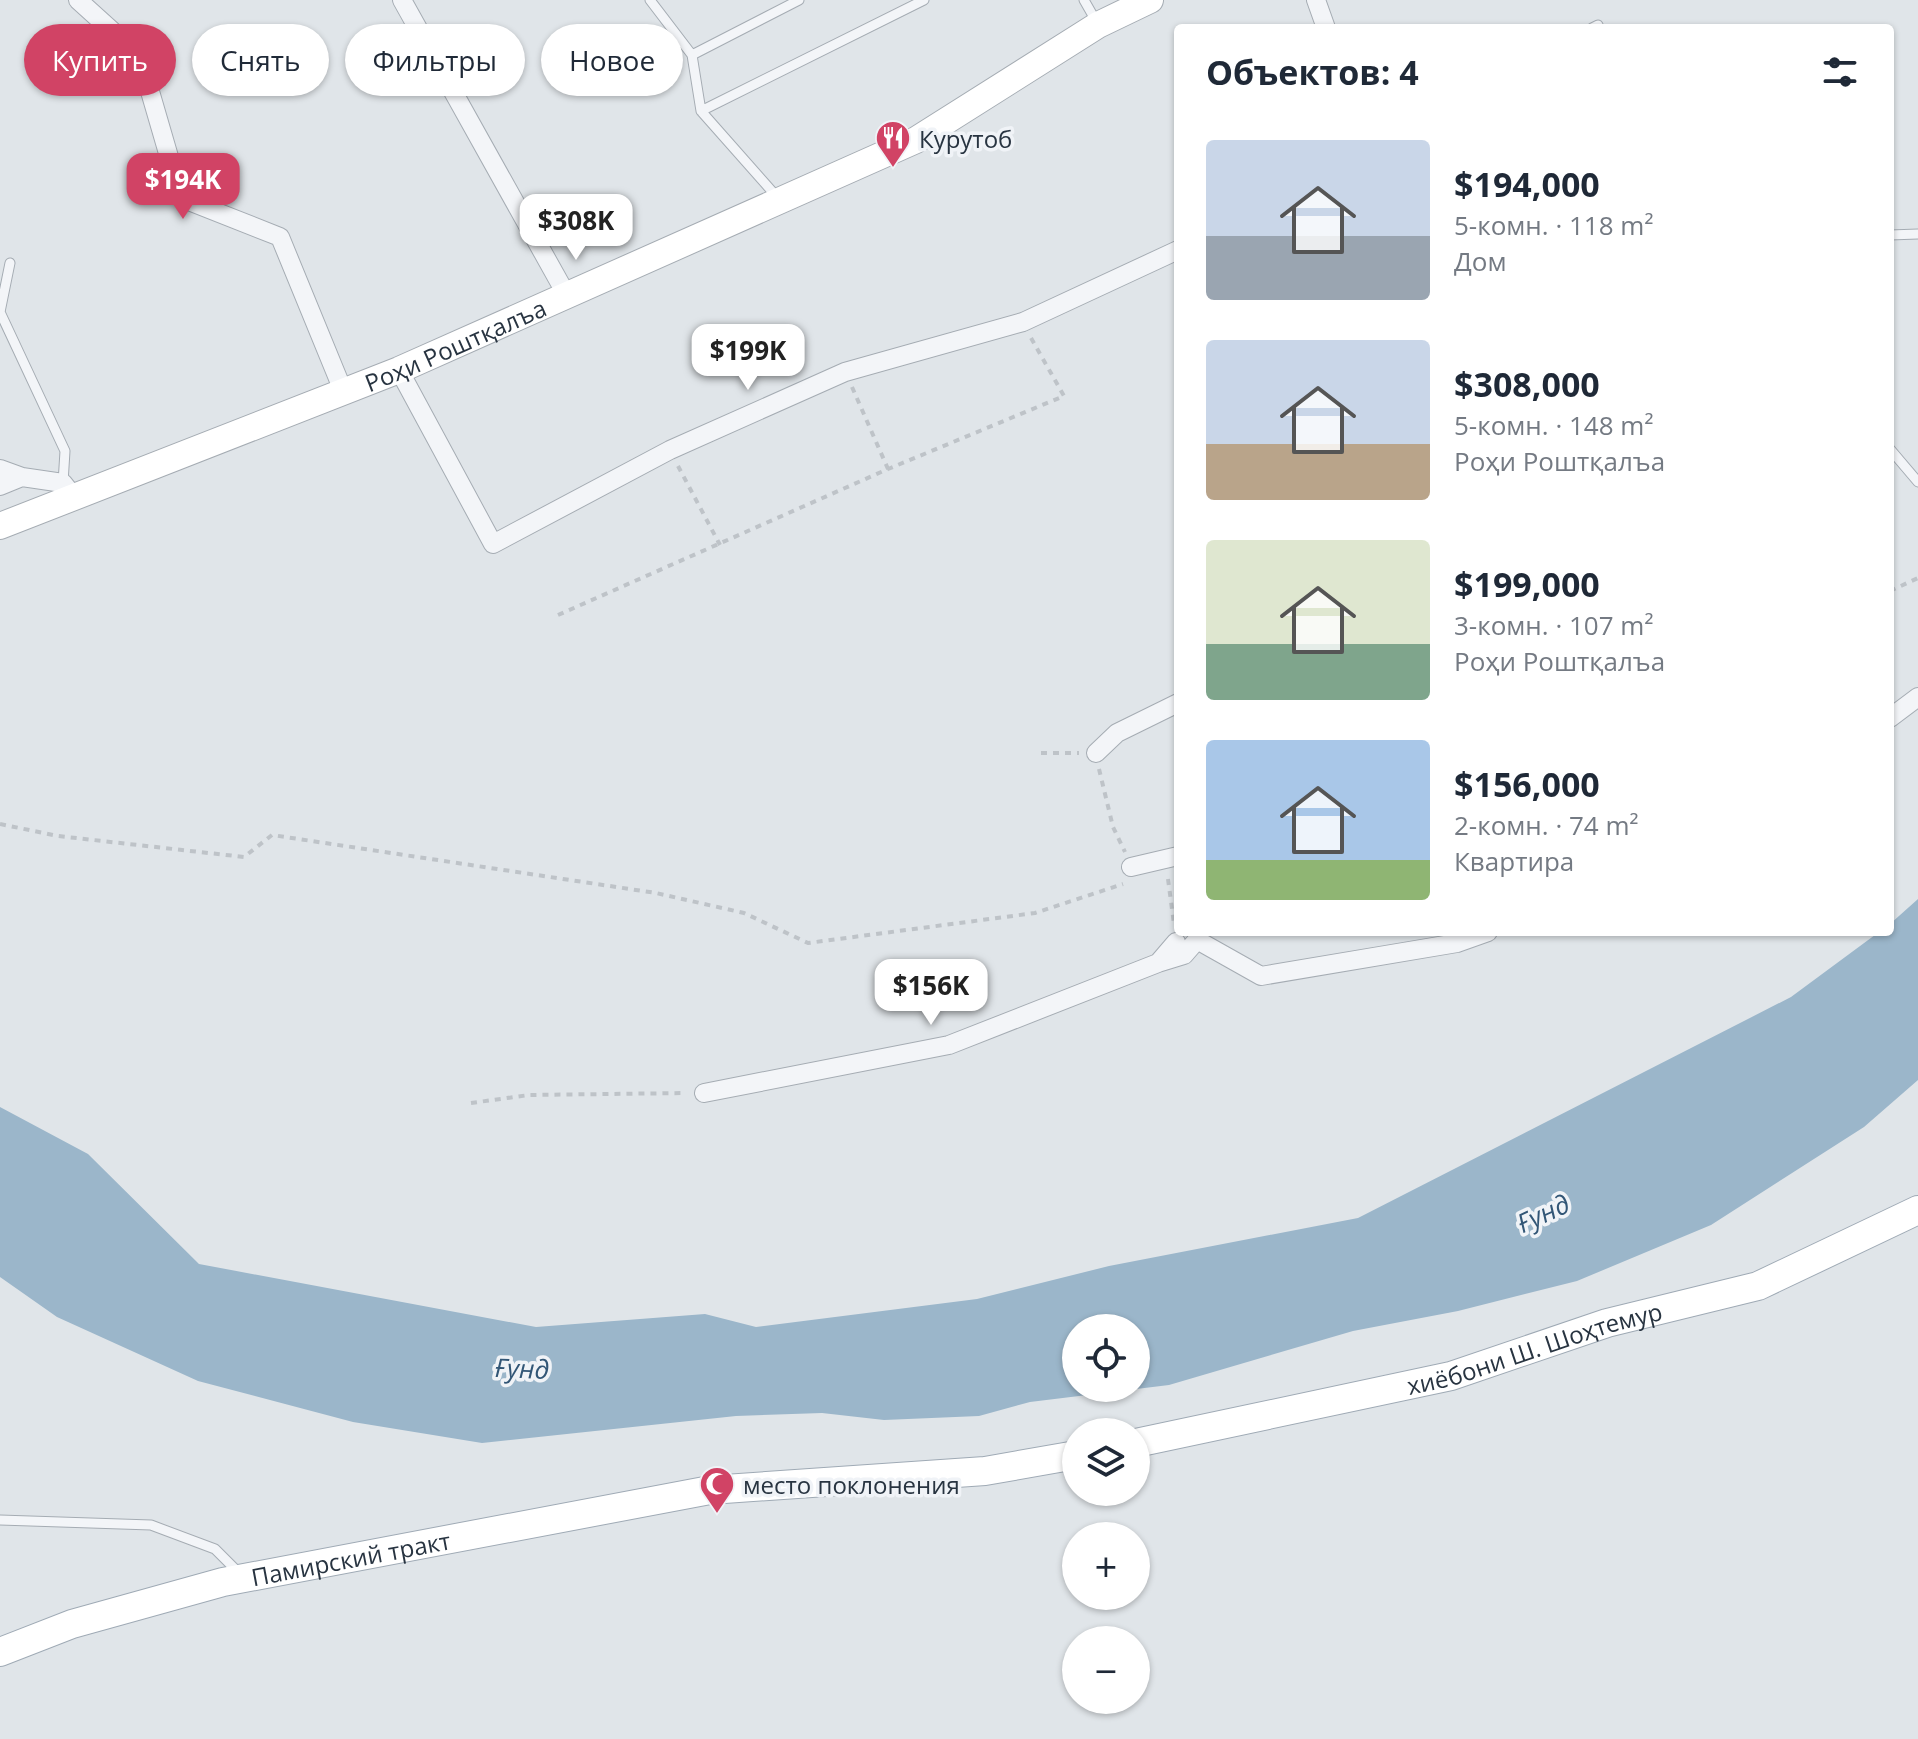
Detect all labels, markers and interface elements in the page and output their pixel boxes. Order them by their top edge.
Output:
chip: Купить [24,24,176,96]
chip: Снять [192,24,329,96]
chip: Фильтры [345,24,525,96]
chip: Новое [541,24,683,96]
text: Объектов: 4 [1206,49,1419,95]
icon: filters [1818,50,1862,94]
restaurant icon: Курутоб [874,119,912,169]
place label: Курутоб [919,122,1012,155]
pin: $194K [127,153,239,221]
text: $194K [145,161,221,197]
text: $194,000 [1454,161,1600,207]
icon: home [1270,172,1366,268]
pin: $308K [520,194,632,262]
text: $308K [538,202,614,238]
text: 5-комн. · 118 m² [1454,207,1653,243]
text: Дом [1454,243,1507,279]
street label: Роҳи Роштқалъа [360,290,551,398]
pin: $199K [692,324,804,392]
text: $199K [710,332,786,368]
text: $308,000 [1454,361,1600,407]
icon: home [1270,372,1366,468]
text: 5-комн. · 148 m² [1454,407,1653,443]
text: Роҳи Роштқалъа [1454,443,1665,479]
text: $199,000 [1454,561,1600,607]
icon: home [1270,572,1366,668]
text: 3-комн. · 107 m² [1454,607,1653,643]
text: Роҳи Роштқалъа [1454,643,1665,679]
text: $156,000 [1454,761,1600,807]
icon: home [1270,772,1366,868]
text: 2-комн. · 74 m² [1454,807,1639,843]
text: Квартира [1454,843,1574,879]
pin: $156K [875,959,987,1027]
text: $156K [893,967,969,1003]
water label: Ғунд [1511,1185,1575,1241]
street label: хиёбони Ш. Шоҳтемур [1404,1294,1665,1401]
map controls [1062,1314,1150,1714]
button: locate [1062,1314,1150,1402]
water label: Ғунд [494,1349,550,1387]
button: layers [1062,1418,1150,1506]
mosque icon: место поклонения [698,1465,736,1515]
place label: место поклонения [743,1468,960,1501]
button: + [1062,1522,1150,1610]
street label: Памирский тракт [248,1523,453,1593]
button: − [1062,1626,1150,1714]

